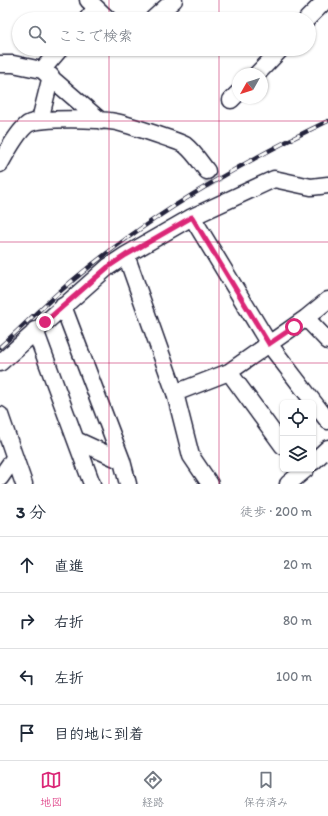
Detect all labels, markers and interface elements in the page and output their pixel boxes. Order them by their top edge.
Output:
search box [12,12,316,56]
icon: search [26,23,48,45]
text: ここで検索 [58,27,133,45]
north arrow [232,68,268,104]
route end [36,313,54,331]
route start [285,318,303,336]
map controls [280,400,316,472]
button: locate [280,400,316,436]
button: layers [280,436,316,472]
text: 3 分 [16,502,46,522]
text: 徒歩 · 200 m [240,504,312,519]
icon: ahead [16,554,38,576]
text: 直進 [54,557,84,575]
text: 20 m [283,557,312,572]
icon: right [16,610,38,632]
text: 右折 [54,613,84,631]
text: 80 m [283,613,312,628]
icon: left [16,666,38,688]
text: 左折 [54,669,84,687]
text: 100 m [276,669,312,684]
icon: arrive [16,722,38,744]
text: 目的地に到着 [54,725,144,743]
tab: 地図 [40,769,62,809]
tab: 経路 [142,769,164,809]
tab: 保存済み [244,769,288,809]

